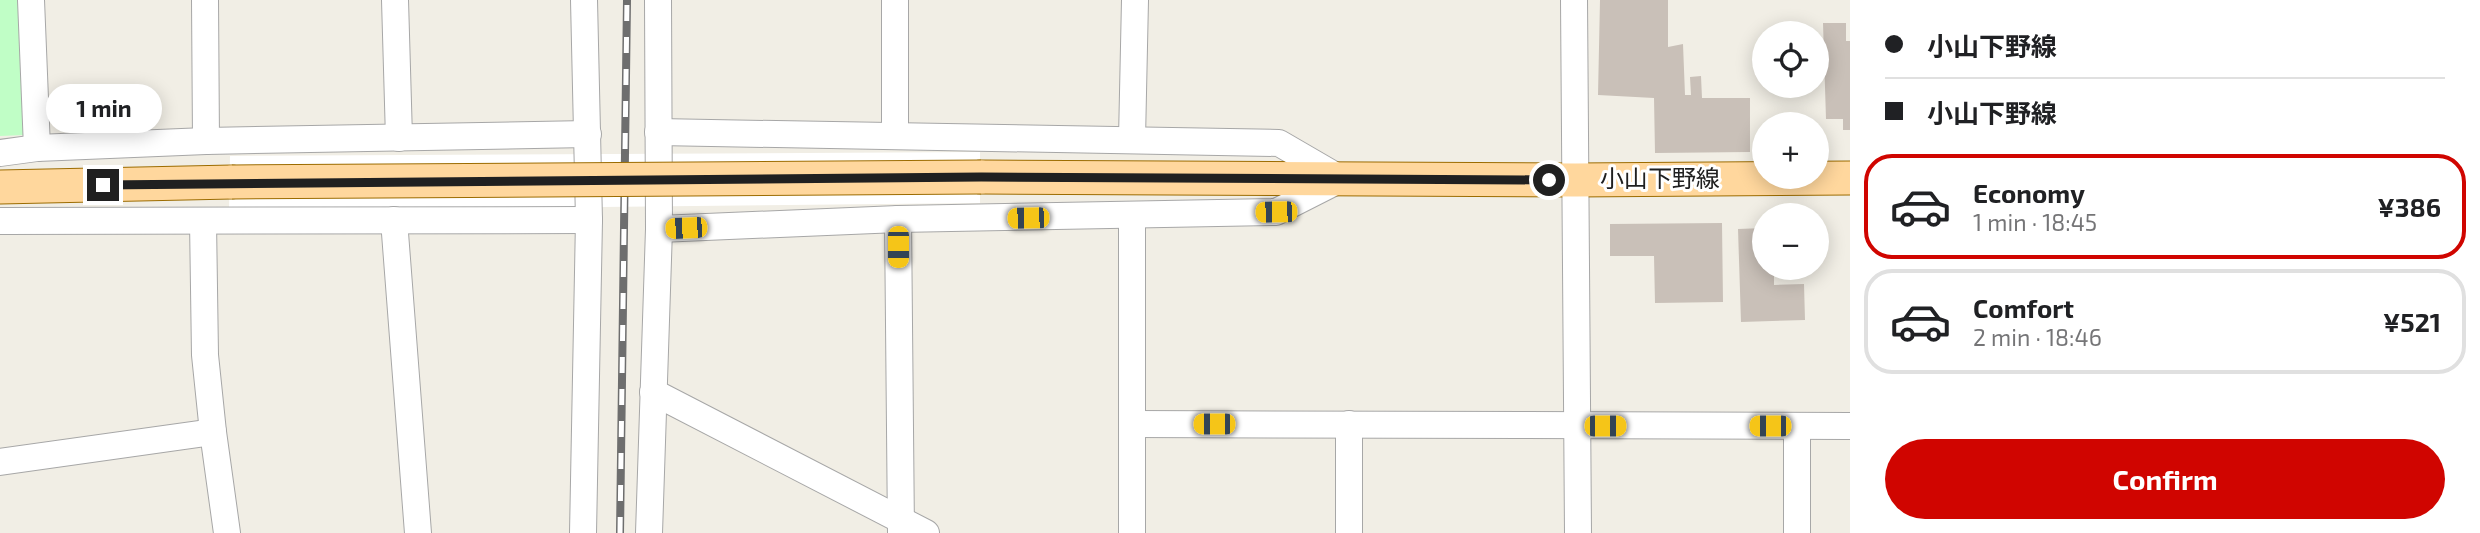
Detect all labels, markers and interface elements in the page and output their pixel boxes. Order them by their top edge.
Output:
map controls [1752,21,1829,280]
button: locate [1752,21,1829,98]
text: 小山下野線 [1927,30,2057,61]
callout: 1 min [45,83,161,132]
text: 1 min [76,94,132,122]
text: 小山下野線 [1927,97,2057,128]
button: + [1752,112,1829,189]
street label: 小山下野線 [1600,163,1720,192]
route start [1533,164,1565,196]
route end [87,169,119,201]
icon: car [1889,175,1952,238]
text: Economy [1973,177,2085,208]
text: ¥386 [2377,191,2441,222]
car [1255,201,1298,223]
button: − [1752,203,1829,280]
car [1007,207,1050,229]
text: 1 min · 18:45 [1973,208,2097,236]
car [665,217,708,239]
car [888,226,909,268]
icon: car [1889,290,1952,353]
text: Comfort [1973,292,2074,323]
text: ¥521 [2383,306,2441,337]
text: 2 min · 18:46 [1973,323,2102,351]
car [1194,414,1236,435]
car [1585,416,1627,437]
car [1750,416,1792,437]
button: Confirm [1885,439,2445,519]

